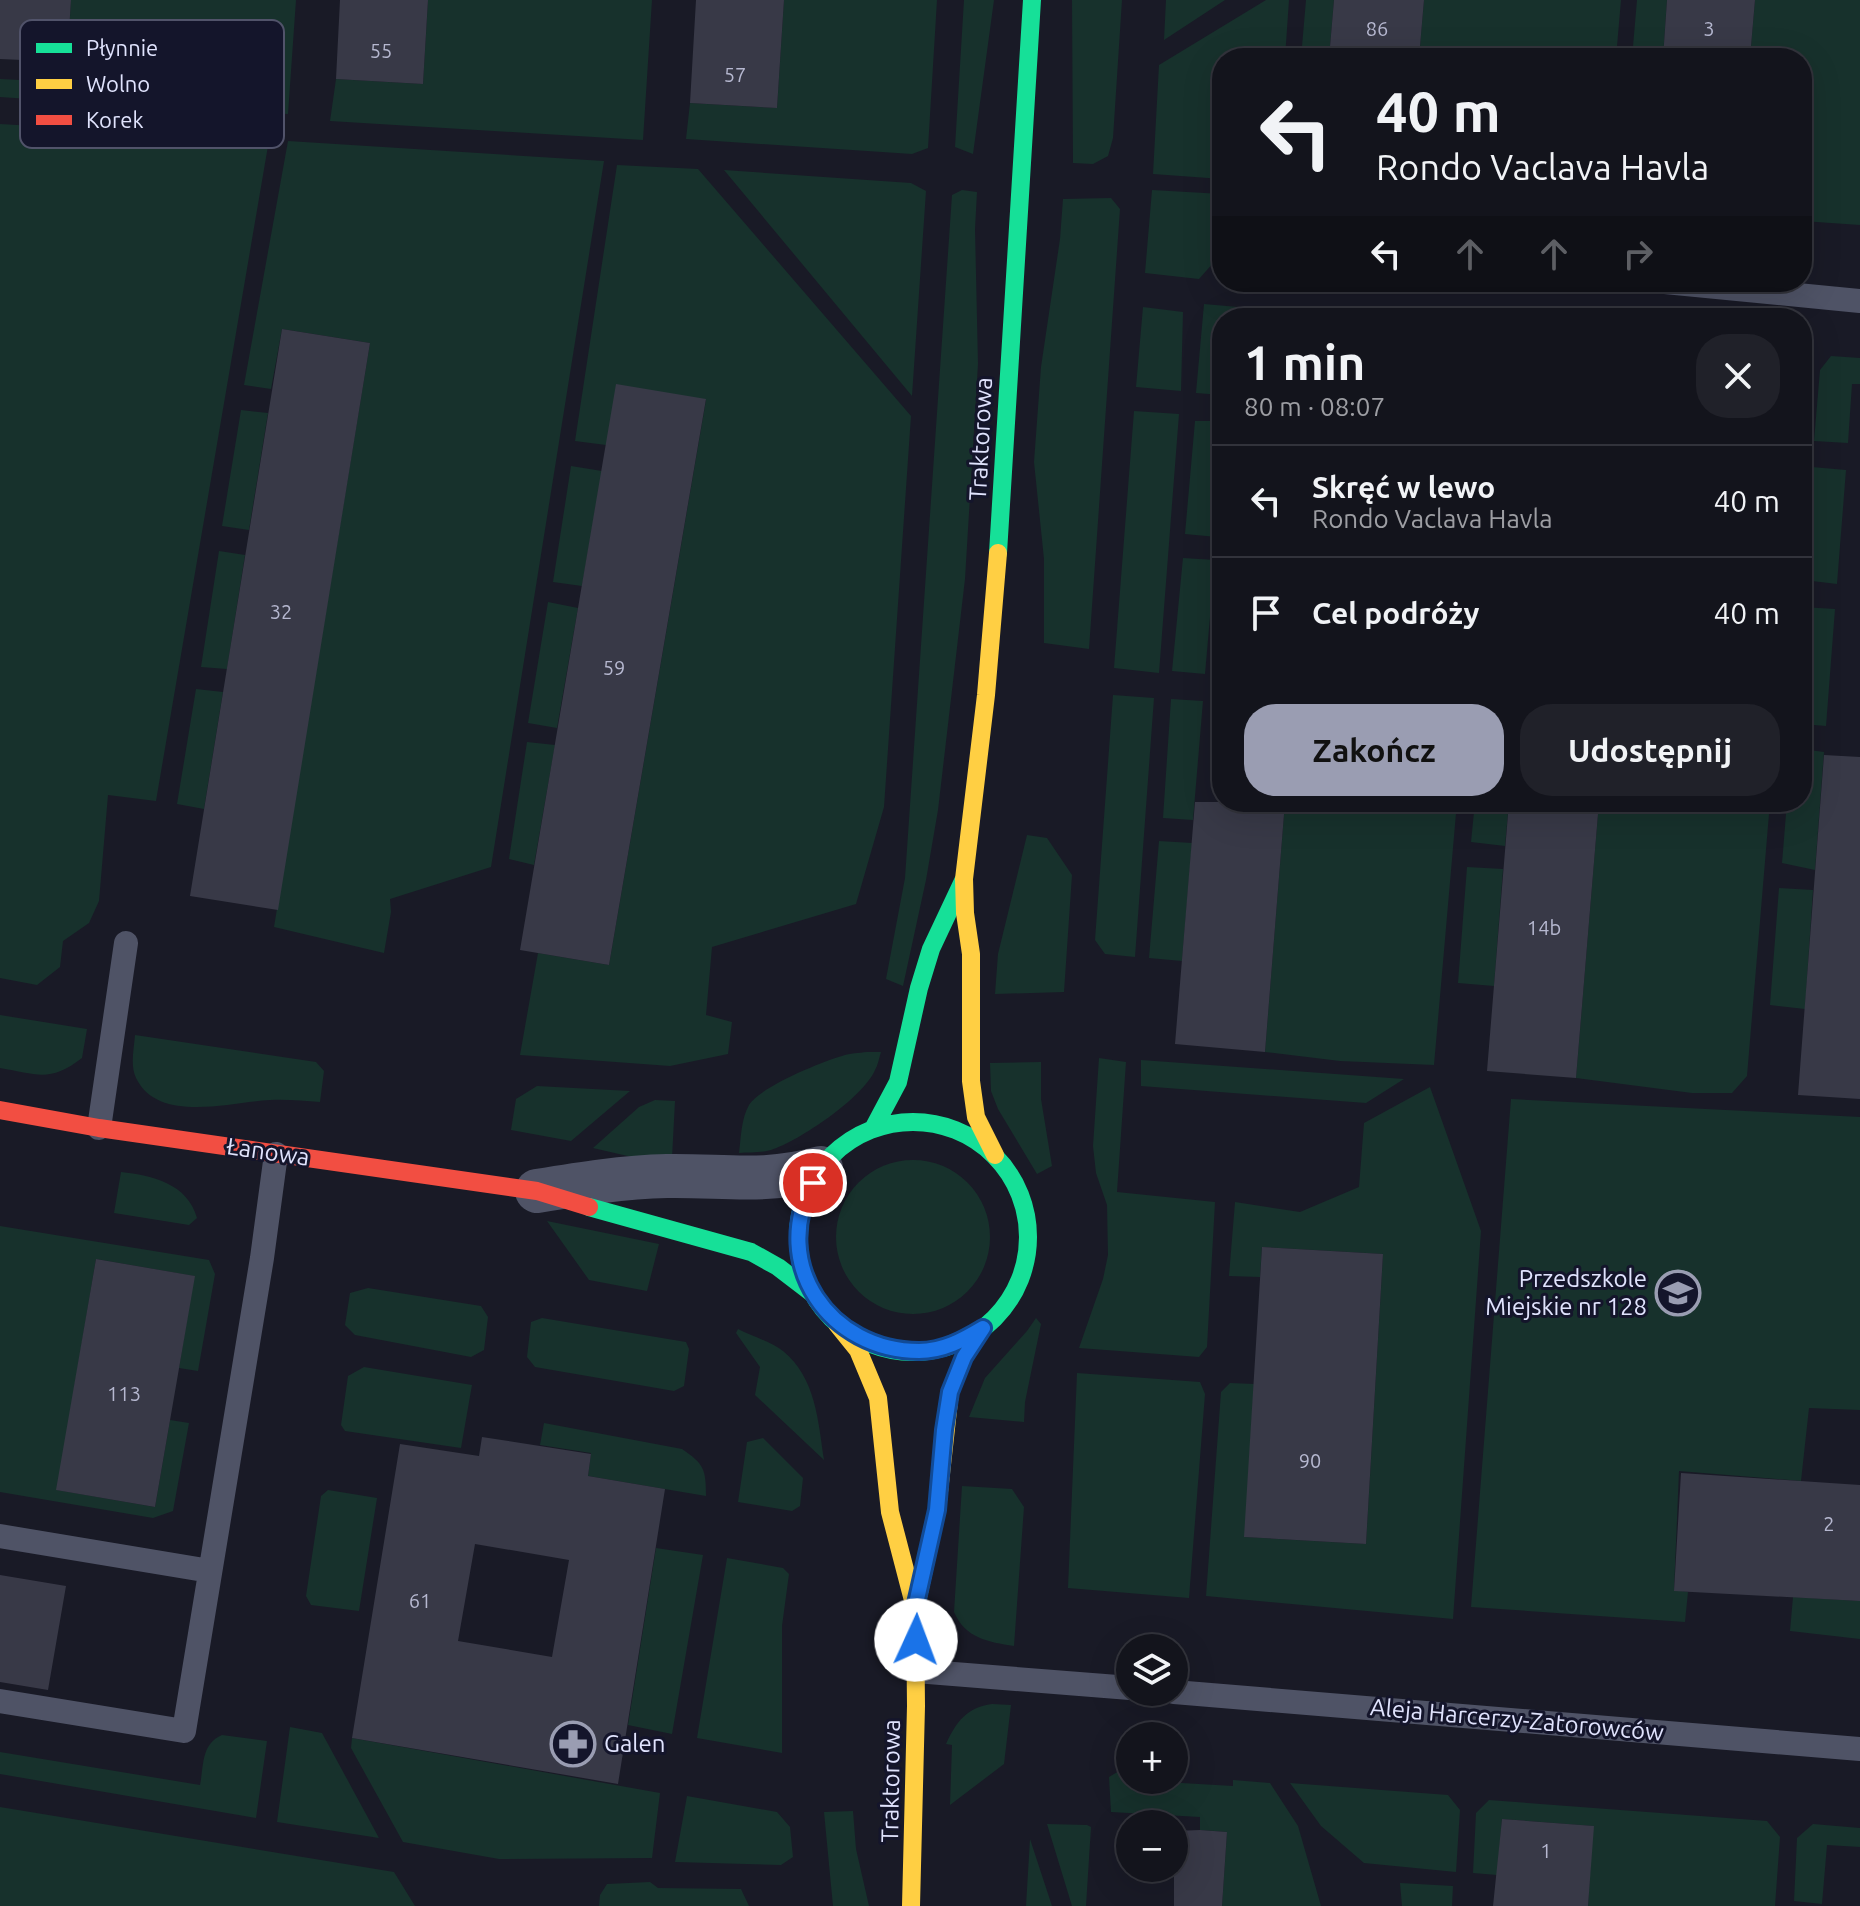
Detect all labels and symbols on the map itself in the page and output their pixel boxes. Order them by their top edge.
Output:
house number: 86 [1366,17,1388,40]
house number: 3 [1703,17,1715,40]
legend [20,20,284,148]
text: Płynnie [86,35,158,60]
house number: 55 [370,39,392,62]
house number: 57 [724,63,746,86]
text: Wolno [86,71,150,96]
text: Korek [86,107,144,132]
street label: Traktorowa [964,377,997,501]
house number: 32 [270,600,292,623]
house number: 59 [603,656,625,679]
house number: 14b [1527,916,1561,939]
street label: Łanowa [225,1132,311,1171]
pin [779,1149,847,1217]
place label: Przedszkole Miejskie nr 128 [1485,1265,1647,1320]
school or university icon: Przedszkole Miejskie nr 128 [1654,1269,1702,1317]
house number: 113 [107,1382,141,1405]
house number: 90 [1299,1449,1321,1472]
house number: 2 [1823,1512,1835,1535]
house number: 61 [409,1589,431,1612]
position arrow [874,1598,958,1682]
street label: Aleja Harcerzy-Zatorowców [1369,1693,1665,1746]
street label: Traktorowa [876,1719,905,1843]
pharmacy icon: Galen [549,1720,597,1768]
place label: Galen [604,1730,666,1757]
house number: 1 [1540,1839,1552,1862]

